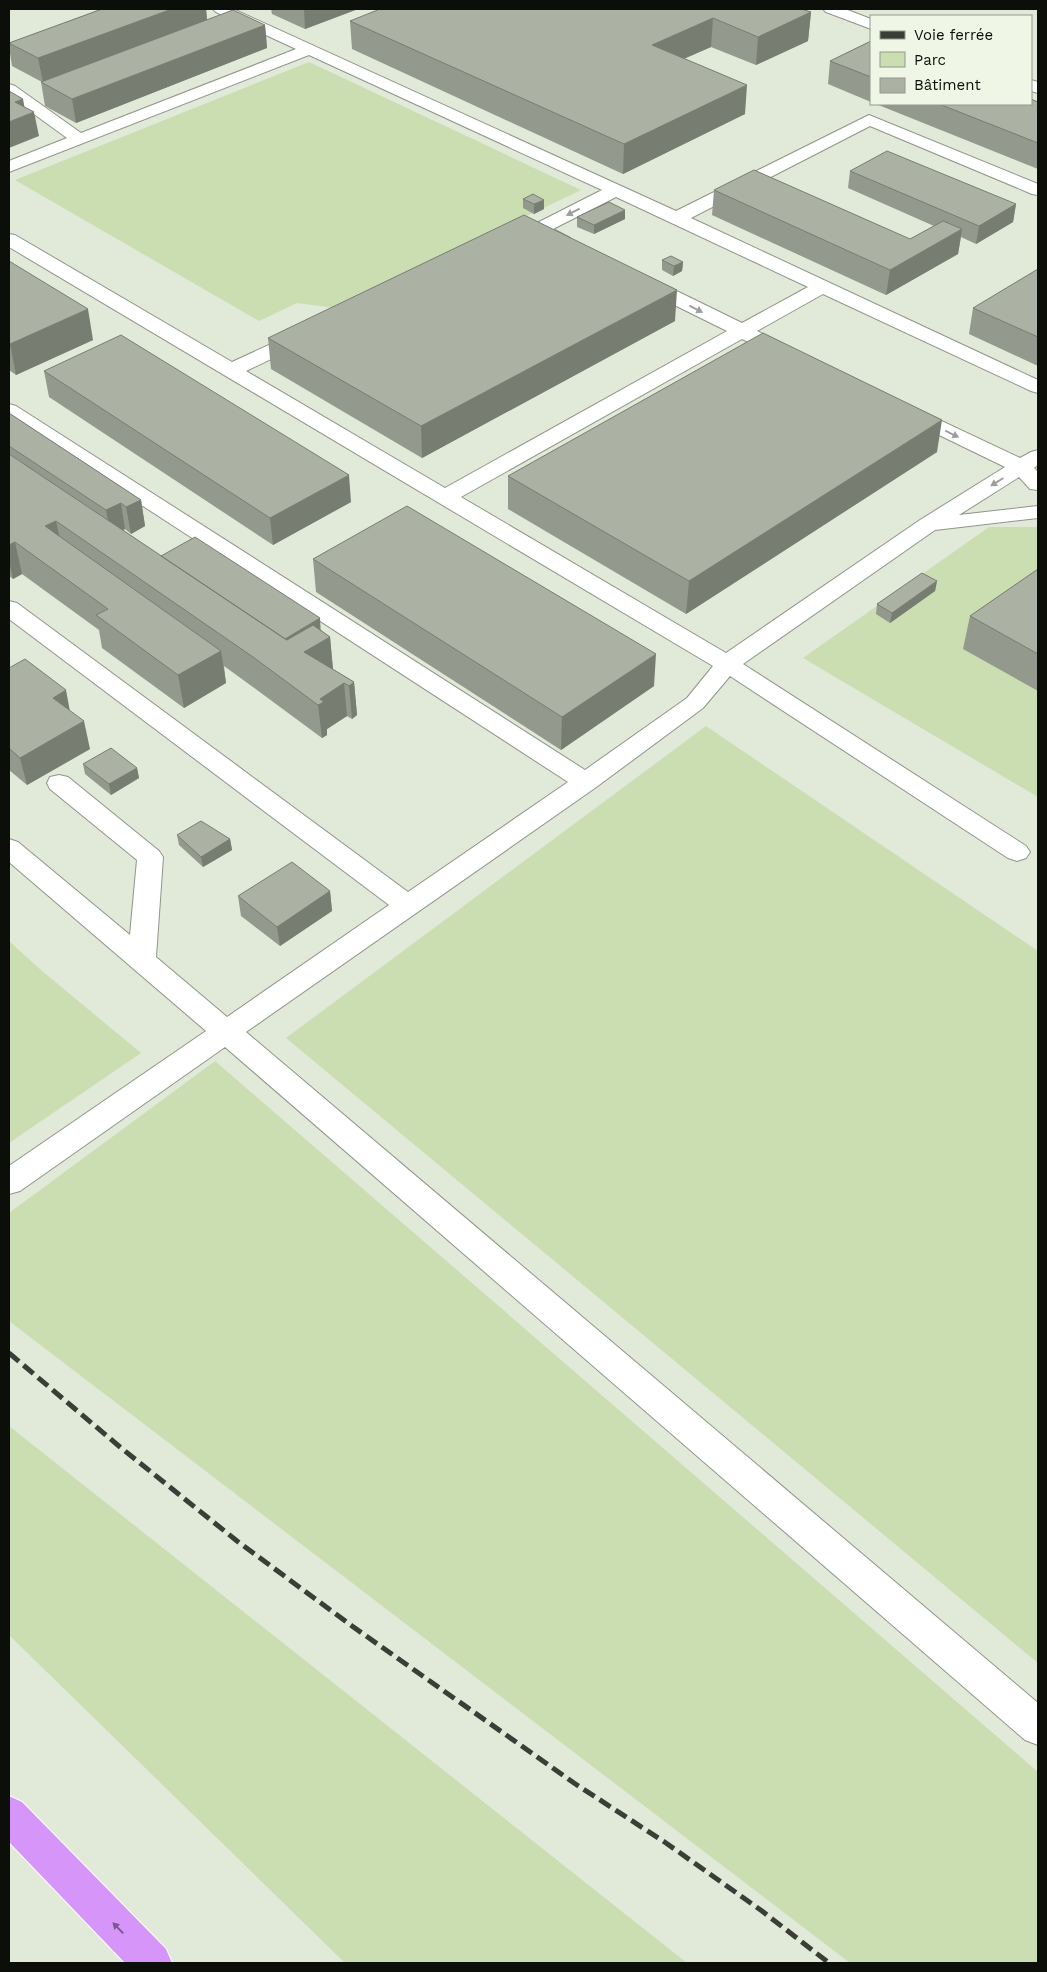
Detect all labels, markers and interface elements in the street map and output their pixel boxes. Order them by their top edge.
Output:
legend [870,15,1032,105]
text: Voie ferrée [914,26,993,44]
text: Parc [914,51,946,69]
text: Bâtiment [914,76,981,94]
one-way arrow [566,208,580,216]
one-way arrow [689,305,703,313]
one-way arrow [945,430,959,438]
one-way arrow [990,477,1003,487]
one-way arrow [112,1923,124,1935]

